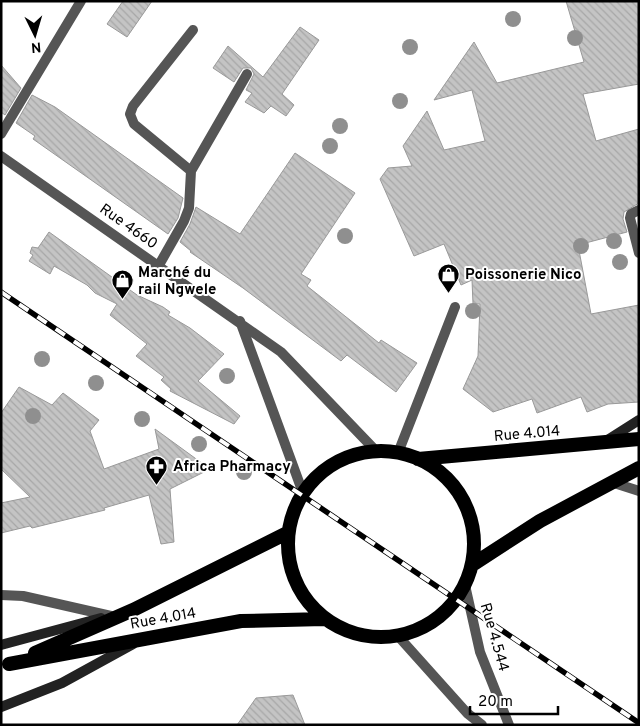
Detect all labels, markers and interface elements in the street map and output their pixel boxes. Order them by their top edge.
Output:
north arrow [10,10,60,60]
text: N [30,38,42,55]
street label: Rue 4660 [95,200,161,254]
shop icon: Poissonerie Nico [437,262,461,293]
place label: Marché du rail Ngwele [138,264,216,300]
place label: Poissonerie Nico [465,266,582,285]
shop icon: Marché du rail Ngwele [110,269,134,300]
street label: Rue 4.014 [493,422,561,447]
pharmacy icon: Africa Pharmacy [145,454,169,485]
place label: Africa Pharmacy [173,458,291,477]
street label: Rue 4.544 [475,601,512,674]
street label: Rue 4.014 [129,604,198,635]
scale bar [470,684,558,716]
text: 20 m [478,693,513,712]

